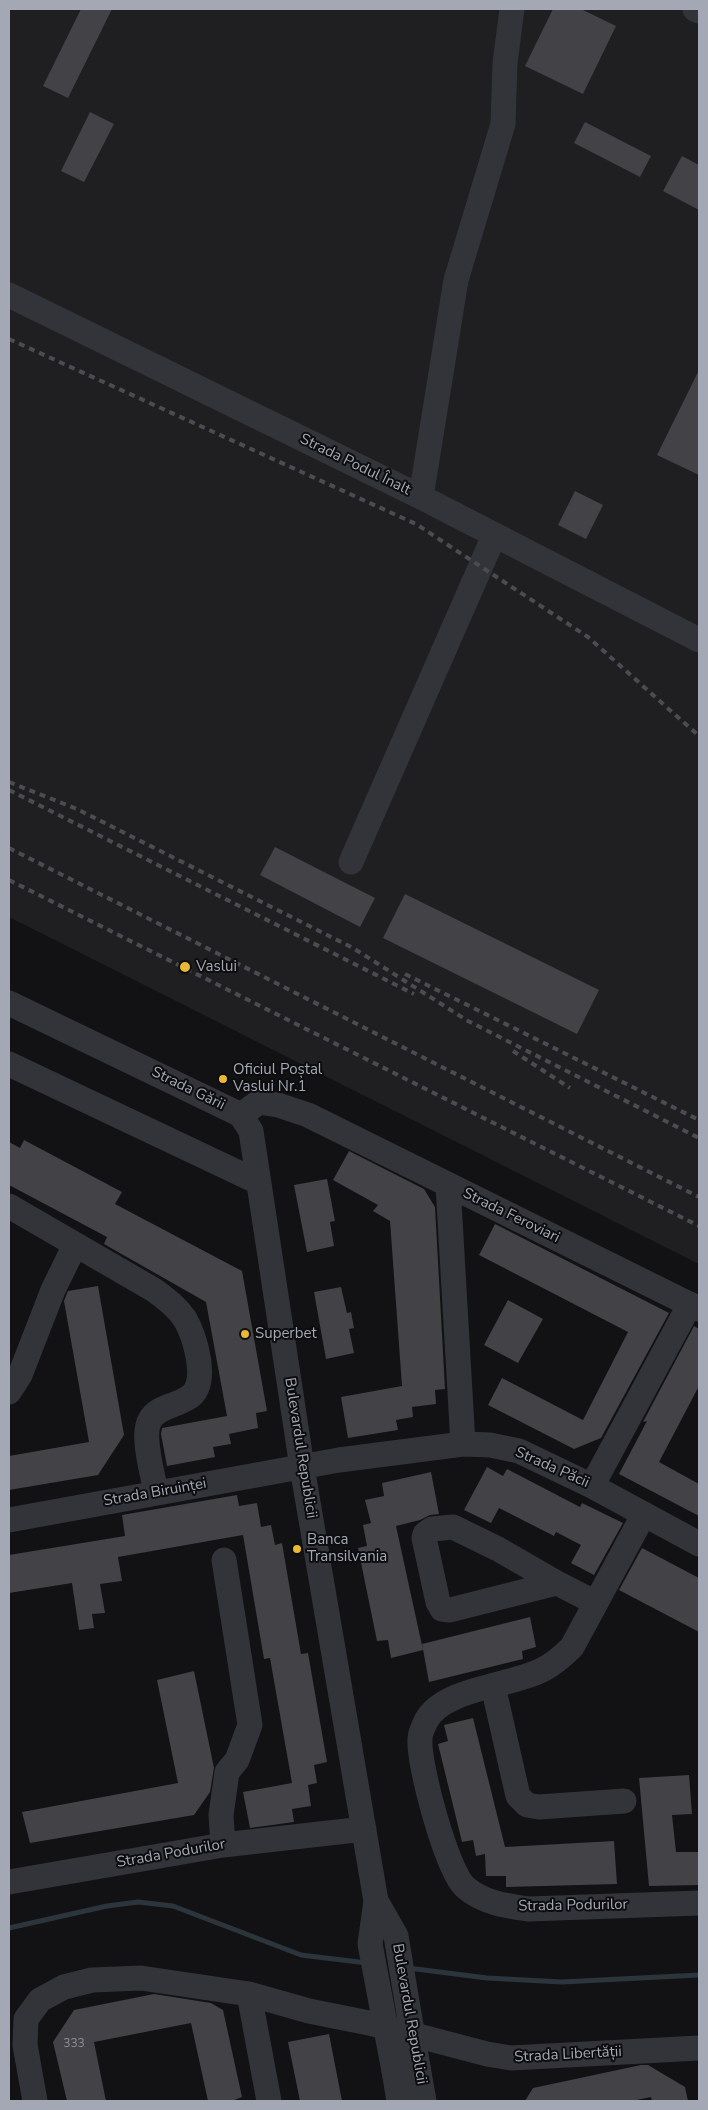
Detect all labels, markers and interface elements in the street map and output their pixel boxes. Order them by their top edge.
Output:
street label: Strada Podul Înalt [297,430,413,500]
place label: Vaslui [196,958,237,976]
marker: Vaslui [178,960,192,974]
place label: Oficiul Poștal Vaslui Nr.1 [233,1061,322,1096]
street label: Strada Gării [148,1064,228,1114]
marker: Oficiul Poștal Vaslui Nr.1 [217,1073,229,1085]
street label: Strada Feroviari [460,1185,562,1247]
place label: Superbet [255,1325,317,1343]
marker: Superbet [239,1328,251,1340]
street label: Bulevardul Republicii [280,1376,320,1520]
street label: Strada Păcii [512,1444,592,1492]
street label: Strada Biruinței [102,1475,208,1511]
place label: Banca Transilvania [307,1531,387,1566]
marker: Banca Transilvania [291,1543,303,1555]
street label: Strada Podurilor [115,1836,227,1872]
street label: Strada Podurilor [518,1896,628,1916]
street label: Bulevardul Republicii [388,1942,430,2086]
house number: 333 [63,2037,85,2051]
street label: Strada Libertății [514,2043,622,2067]

